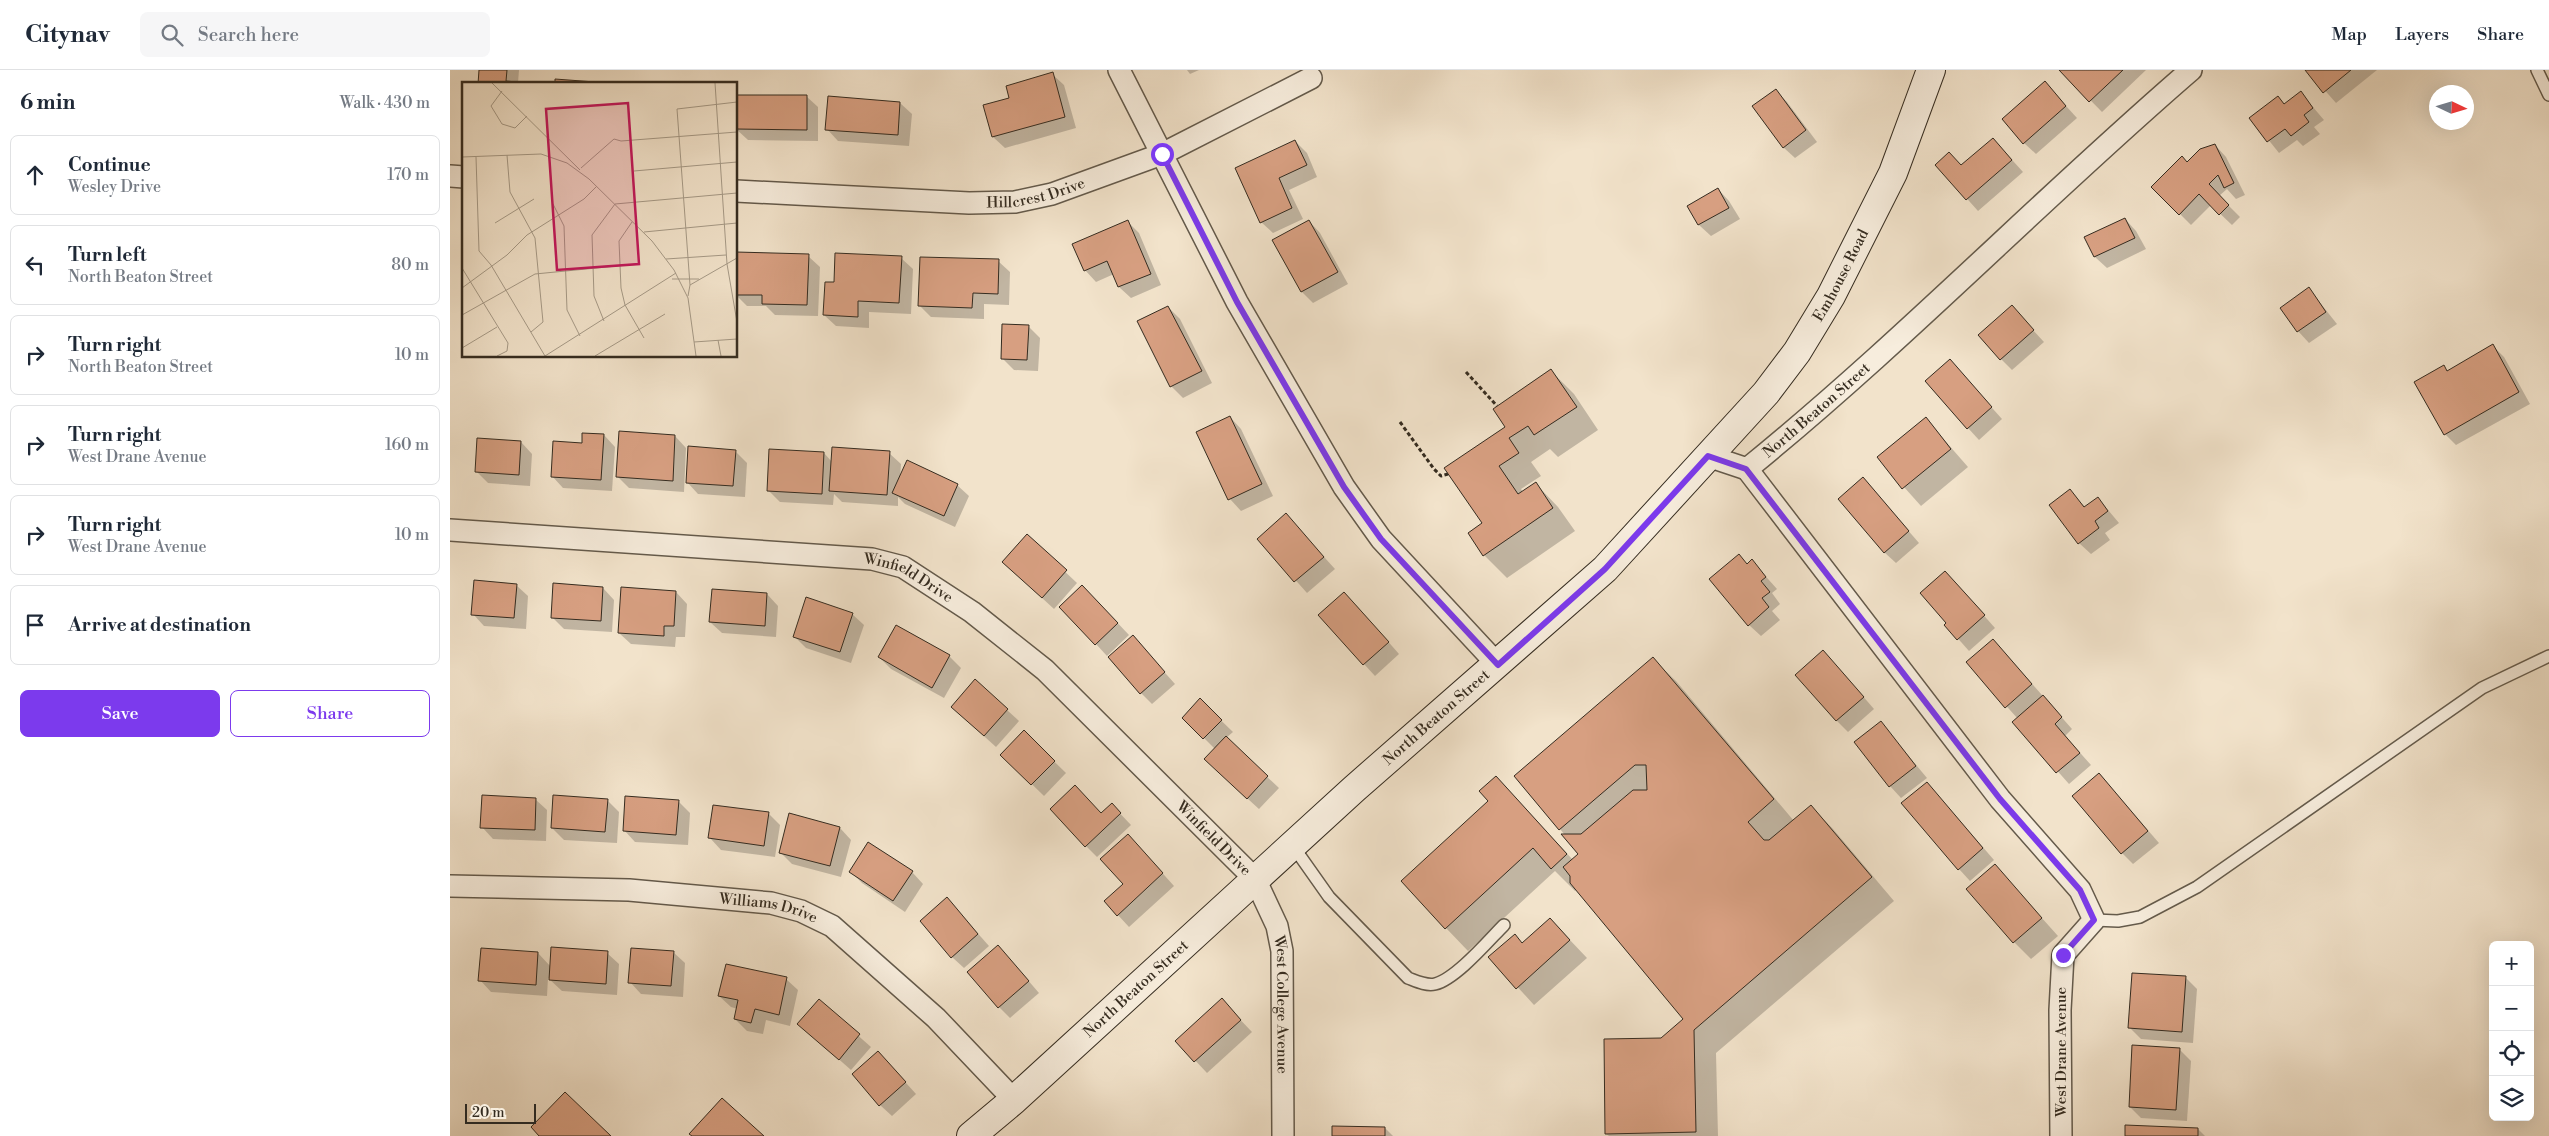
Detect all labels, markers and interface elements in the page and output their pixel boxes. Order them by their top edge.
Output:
search box [140,12,490,57]
text: Citynav [25,20,110,50]
icon: search [158,21,186,49]
text: Search here [198,23,299,47]
text: Map [2332,23,2367,46]
text: Layers [2395,23,2449,46]
text: Share [2477,23,2524,46]
inset map [462,82,738,358]
north arrow [2429,85,2474,130]
text: 6 min [20,90,75,116]
text: Walk · 430 m [340,93,430,113]
route start [1151,143,1174,166]
text: Continue [68,153,151,177]
icon: ahead [21,161,49,189]
text: 170 m [387,165,429,185]
street label: Hillcrest Drive [986,174,1088,213]
text: Wesley Drive [68,177,161,197]
street label: Emhouse Road [1809,226,1873,325]
text: Turn left [68,243,147,267]
icon: left [21,251,49,279]
text: 80 m [391,255,429,275]
text: North Beaton Street [68,267,213,287]
text: Turn right [68,333,161,357]
icon: right [21,341,49,369]
text: 10 m [395,345,429,365]
text: North Beaton Street [68,357,213,377]
street label: North Beaton Street [1759,358,1875,462]
text: Turn right [68,423,161,447]
icon: right [21,431,49,459]
text: 160 m [385,435,429,455]
text: West Drane Avenue [68,447,207,467]
text: Turn right [68,513,161,537]
icon: right [21,521,49,549]
text: 10 m [395,525,429,545]
text: West Drane Avenue [68,537,207,557]
street label: Winfield Drive [862,549,957,607]
icon: arrive [21,611,49,639]
text: Arrive at destination [68,613,251,637]
street label: North Beaton Street [1379,665,1494,769]
button: Save [20,690,220,737]
button: Share [230,690,430,737]
street label: Winfield Drive [1171,796,1255,880]
street label: Williams Drive [717,889,821,928]
street label: West College Avenue [1269,933,1292,1074]
street label: North Beaton Street [1079,936,1193,1042]
map controls [2489,941,2534,1121]
button: + [2489,941,2534,986]
route end [2052,944,2075,967]
button: − [2489,986,2534,1031]
street label: West Drane Avenue [2052,987,2071,1118]
button: locate [2489,1031,2534,1076]
button: layers [2489,1076,2534,1121]
scale bar [465,1101,536,1124]
text: 20 m [472,1104,504,1122]

